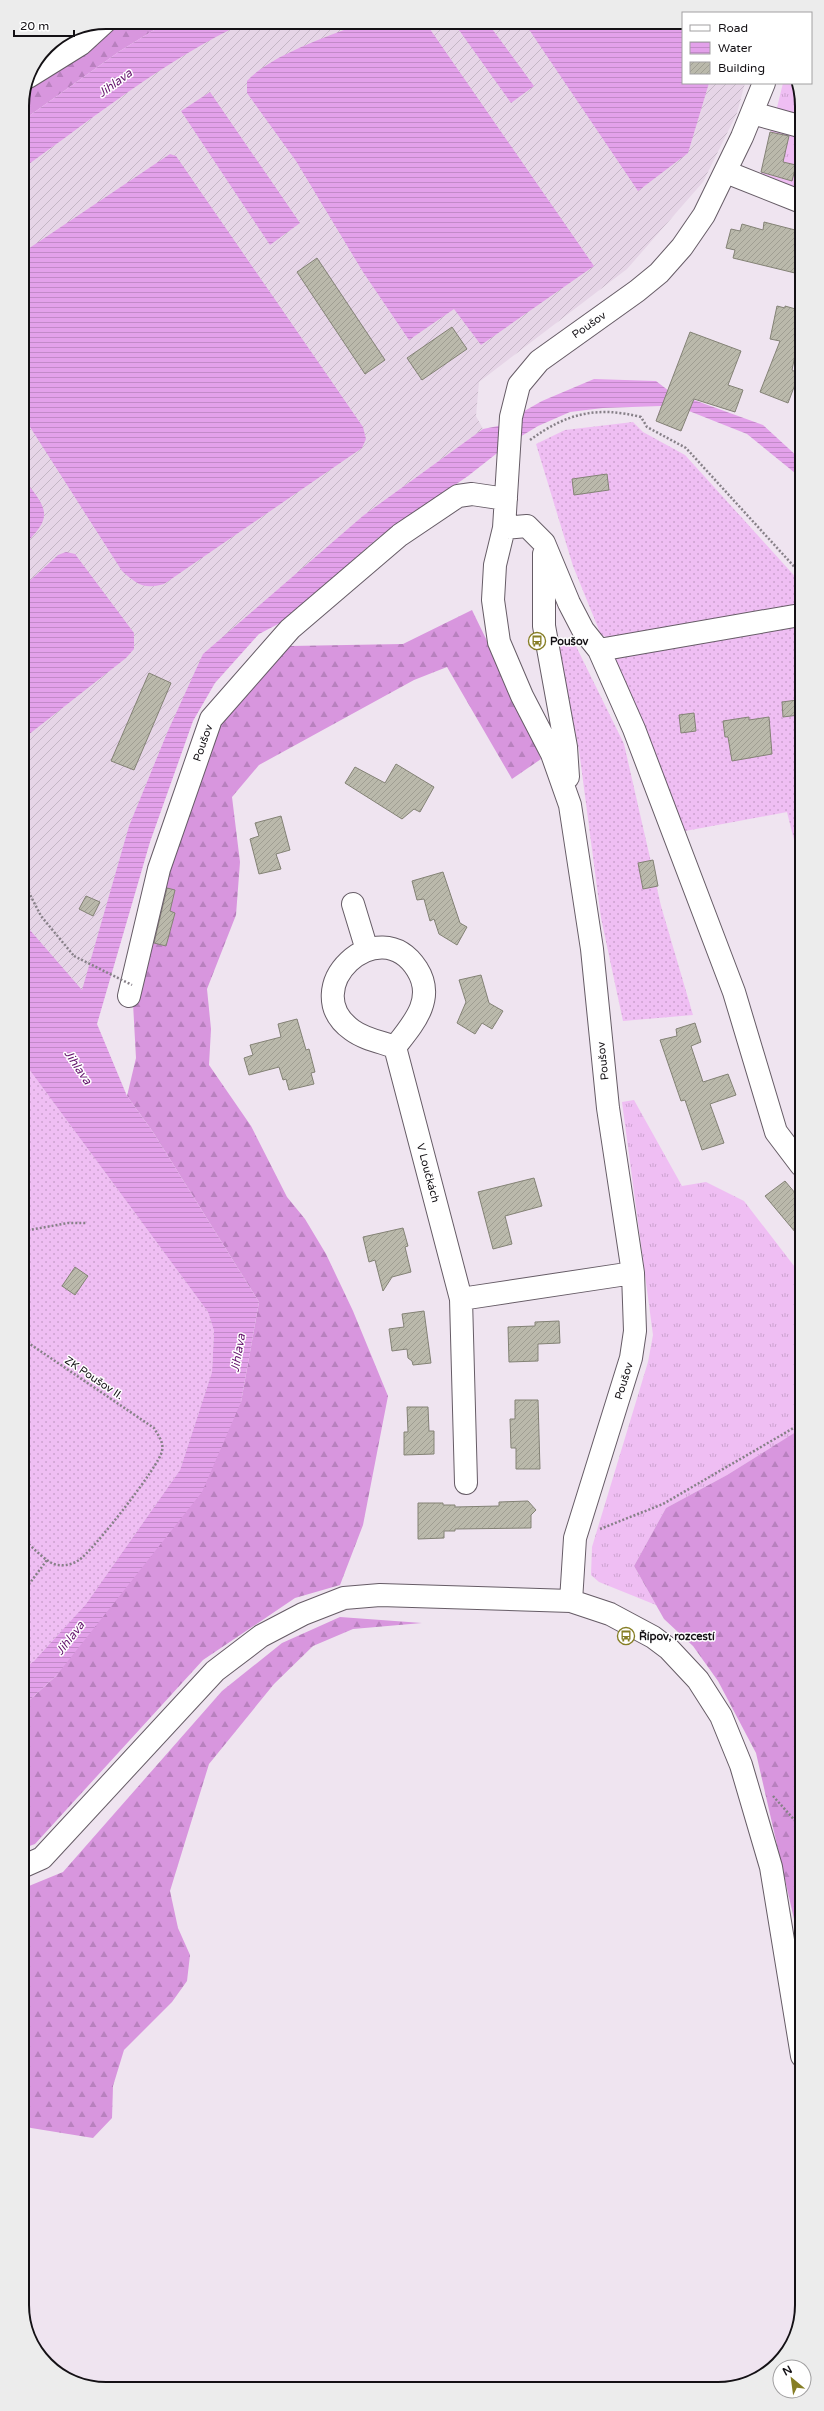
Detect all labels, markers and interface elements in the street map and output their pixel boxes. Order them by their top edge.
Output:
scale bar [14,12,74,38]
legend [682,12,812,84]
text: 20 m [20,19,49,33]
text: Road [718,21,748,35]
text: Water [718,41,753,55]
text: Building [718,61,765,75]
water label: Jihlava [95,66,135,100]
street label: Poušov [570,309,609,341]
bus stop icon: Poušov [527,631,547,651]
place label: Poušov [550,635,589,648]
street label: Poušov [191,723,215,763]
street label: Poušov [595,1041,611,1081]
water label: Jihlava [61,1047,95,1087]
street label: V Loučkách [414,1142,442,1204]
water label: Jihlava [228,1333,248,1373]
street label: ZK Poušov II. [62,1354,126,1402]
street label: Poušov [612,1361,636,1401]
water label: Jihlava [53,1618,88,1657]
bus stop icon: Řípov, rozcestí [616,1626,636,1646]
place label: Řípov, rozcestí [639,1629,715,1644]
north arrow [772,2359,812,2399]
text: N [780,2363,794,2379]

